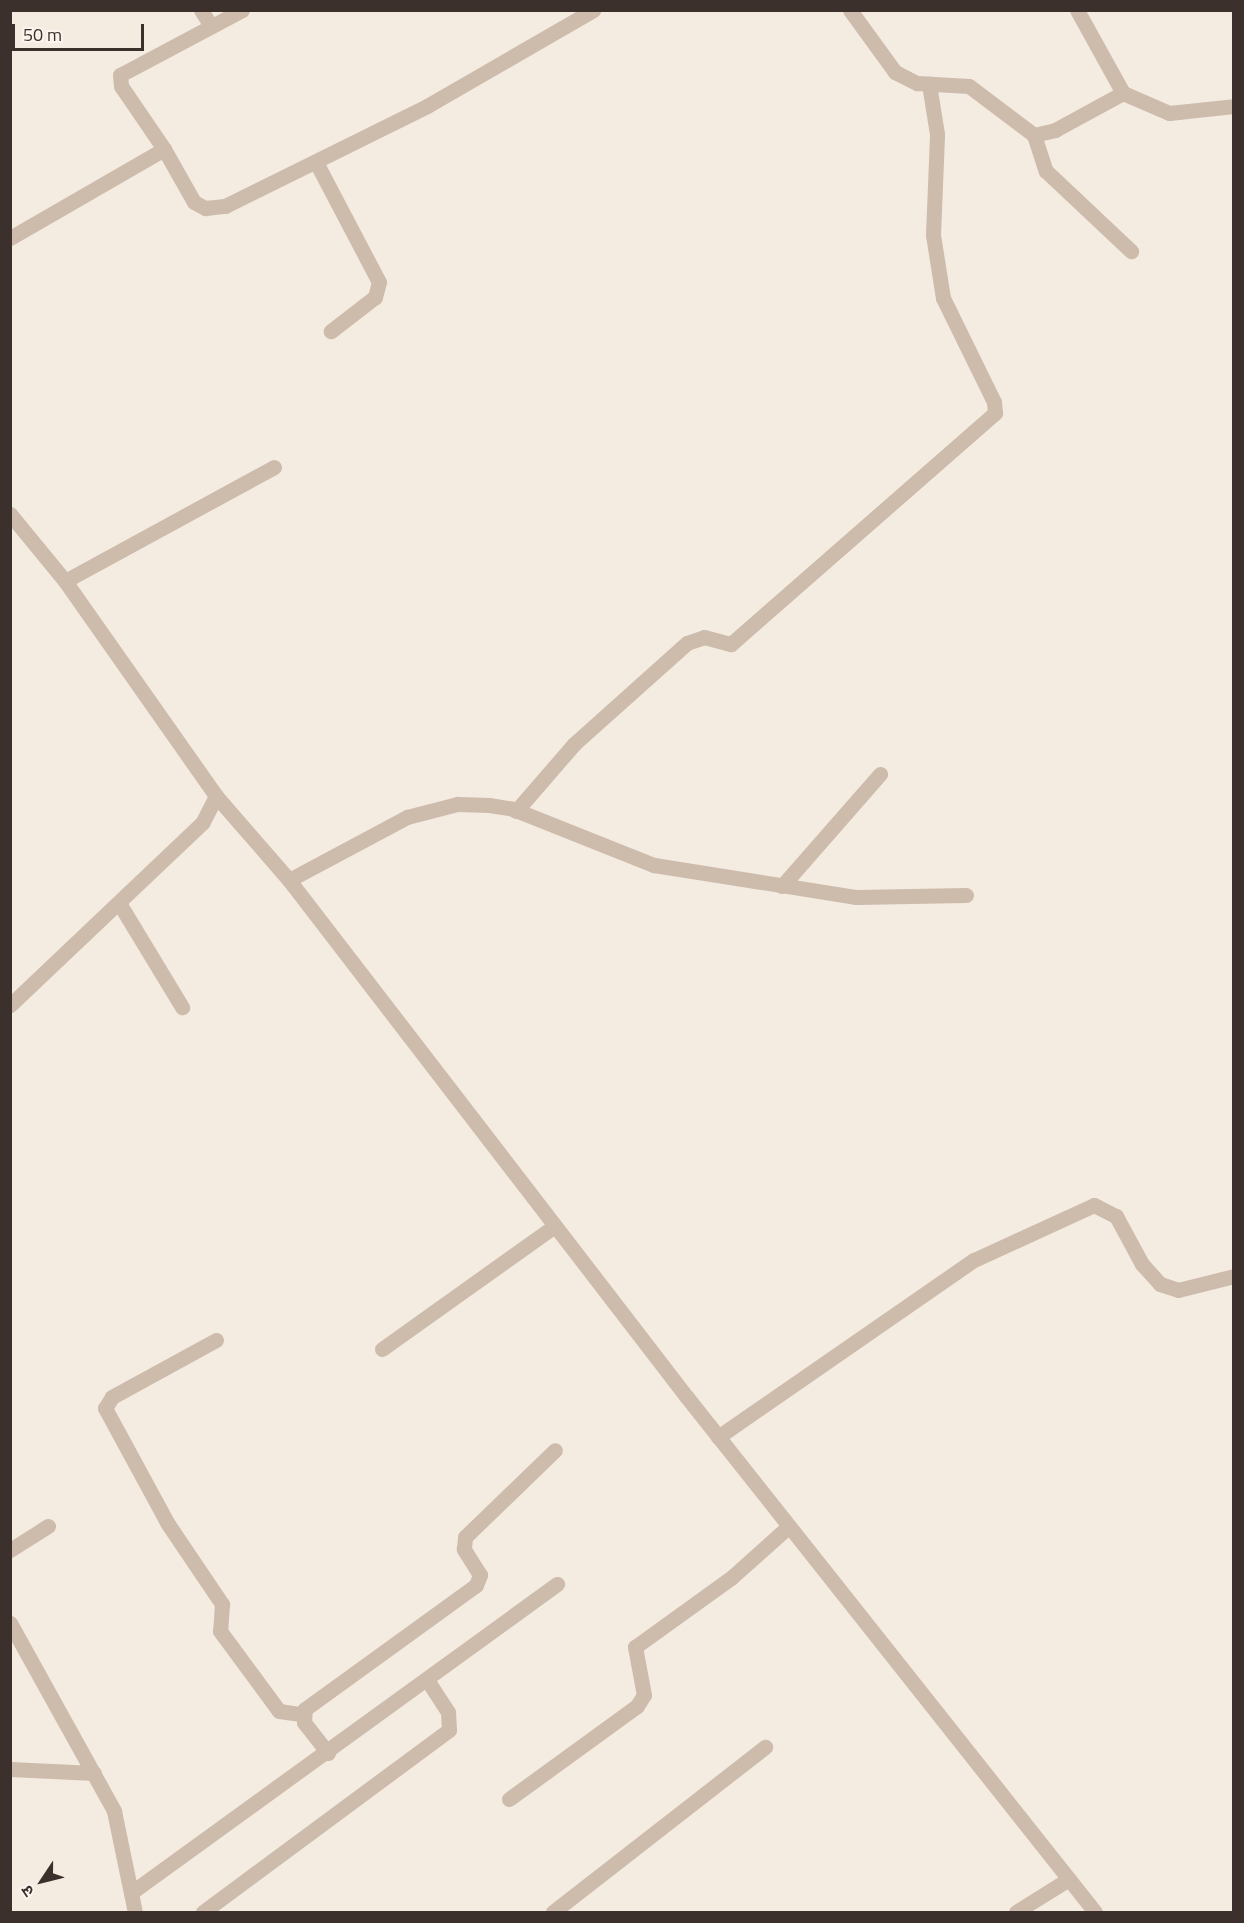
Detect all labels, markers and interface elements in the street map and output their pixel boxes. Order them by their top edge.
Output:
scale bar [15,12,147,50]
text: 50 m [23,21,62,48]
north arrow [12,1851,72,1911]
text: उ [15,1881,40,1902]

